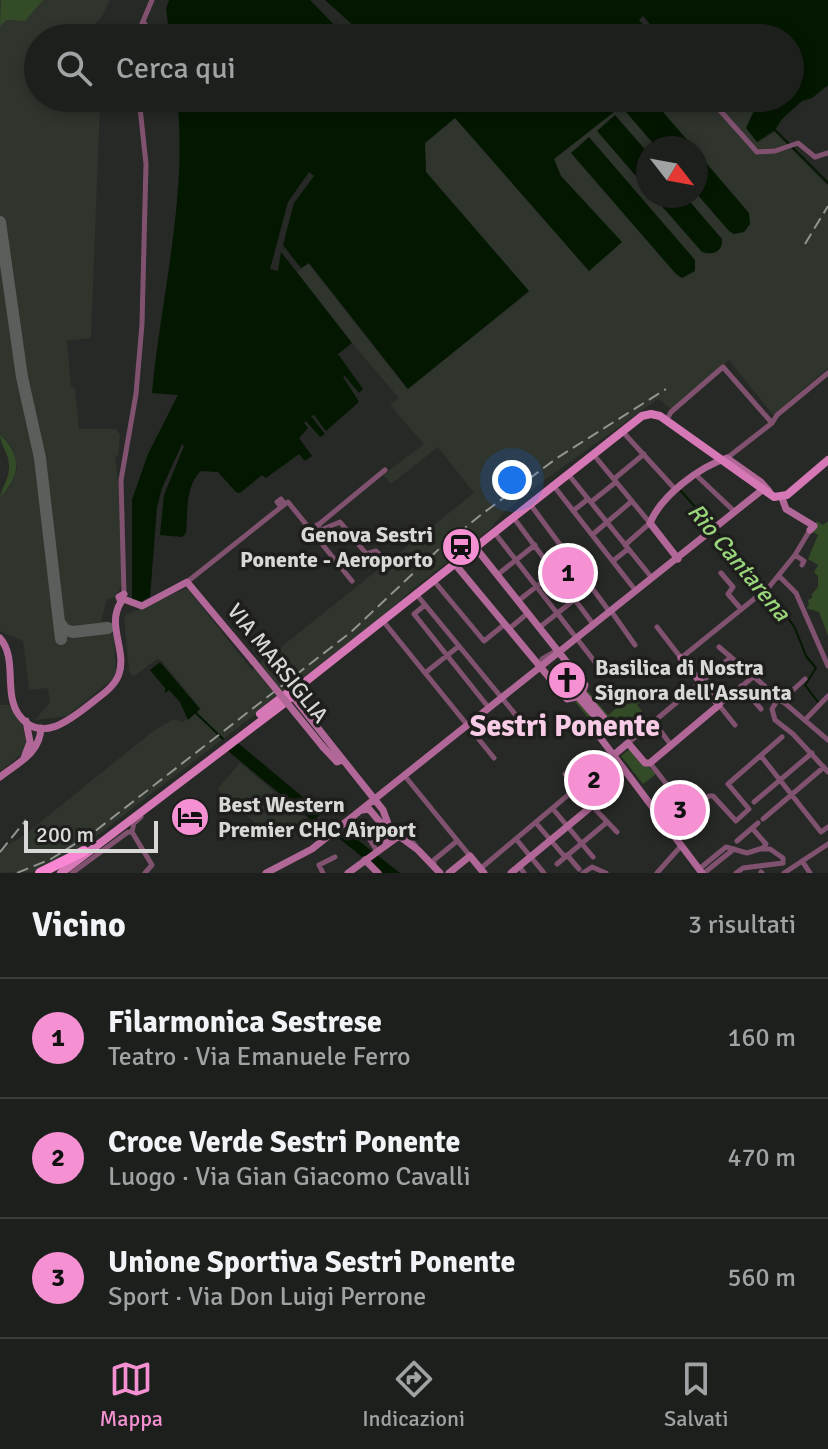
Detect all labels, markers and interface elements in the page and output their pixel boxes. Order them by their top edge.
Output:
search box [24,24,804,112]
icon: search [52,46,96,90]
text: Cerca qui [116,50,236,87]
north arrow [636,136,708,208]
your location [492,460,532,500]
water label: Rio Cantarena [681,497,797,628]
place label: Genova Sestri Ponente - Aeroporto [240,521,433,573]
station icon: Genova Sestri Ponente - Aeroporto [440,526,482,568]
pin: 1 [542,543,594,603]
street label: VIA MARSIGLIA [222,598,335,729]
place label: Basilica di Nostra Signora dell'Assunta [595,654,792,706]
church icon: Basilica di Nostra Signora dell'Assunta [546,659,588,701]
district label: Sestri Ponente [470,708,660,745]
pin: 2 [568,750,620,810]
pin: 3 [654,780,706,840]
place label: Best Western Premier CHC Airport [218,791,416,843]
hotel icon: Best Western Premier CHC Airport [169,796,211,838]
scale bar [24,817,158,853]
text: 200 m [36,821,94,848]
text: Vicino [32,904,126,946]
text: 3 risultati [688,909,796,941]
text: Filarmonica Sestrese [108,1004,382,1041]
text: 1 [51,1022,65,1054]
text: 160 m [727,1022,796,1054]
text: Teatro · Via Emanuele Ferro [108,1041,411,1073]
text: Croce Verde Sestri Ponente [108,1124,460,1161]
text: 2 [51,1142,65,1174]
text: 470 m [727,1142,796,1174]
text: Luogo · Via Gian Giacomo Cavalli [108,1161,471,1193]
text: Unione Sportiva Sestri Ponente [108,1244,515,1281]
text: 3 [51,1262,65,1294]
text: 560 m [727,1262,796,1294]
text: Sport · Via Don Luigi Perrone [108,1281,426,1313]
tab: Mappa [100,1357,163,1432]
tab: Indicazioni [362,1357,465,1432]
tab: Salvati [664,1357,728,1432]

